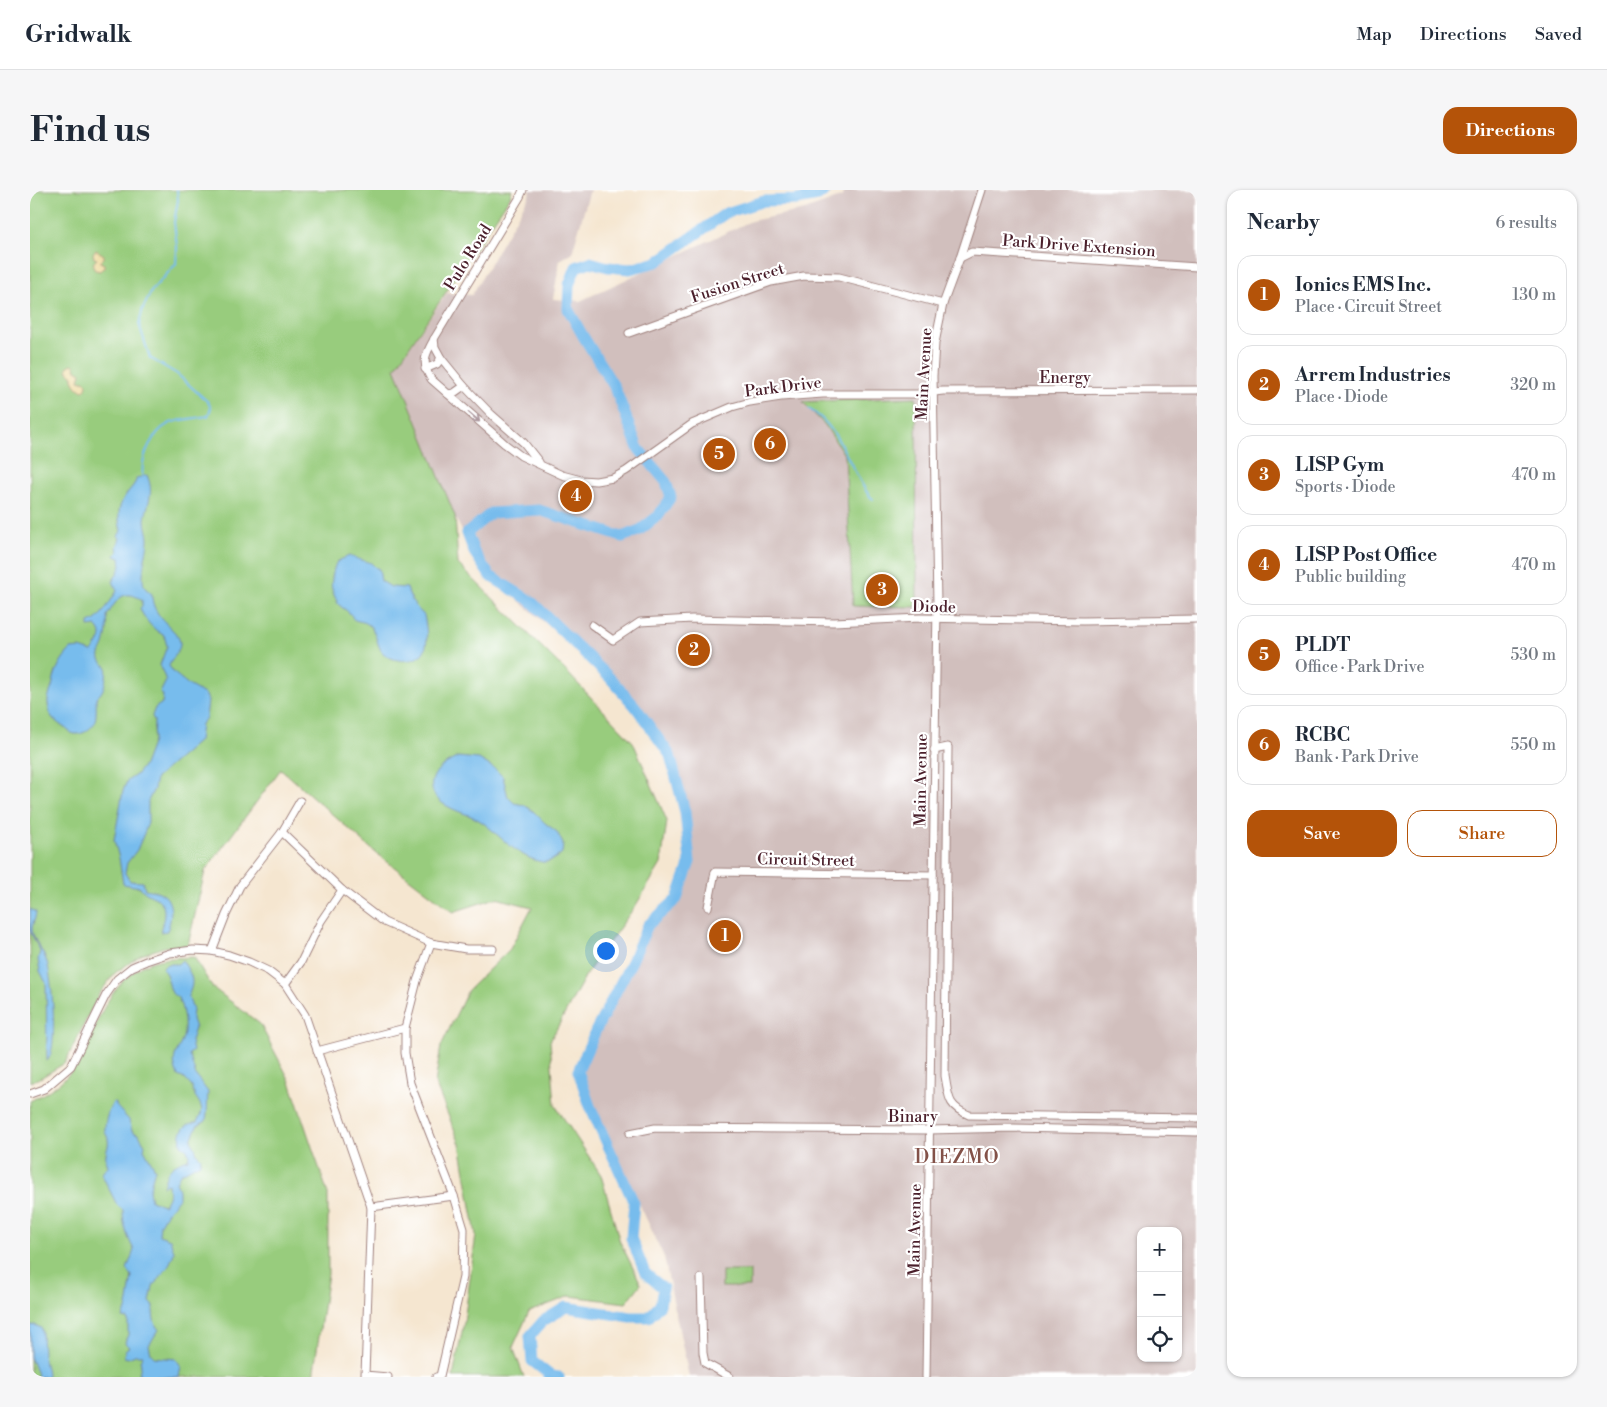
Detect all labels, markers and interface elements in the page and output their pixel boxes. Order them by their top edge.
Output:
text: Gridwalk [25,20,132,50]
text: Map [1356,23,1392,46]
text: Directions [1420,23,1507,46]
text: Saved [1535,23,1582,46]
button: Directions [1443,107,1577,154]
text: Find us [30,109,150,152]
text: Nearby [1247,210,1320,236]
text: 6 results [1496,213,1557,233]
street label: Pulo Road [440,221,496,294]
street label: Park Drive Extension [1002,231,1157,261]
street label: Fusion Street [688,258,787,307]
text: Ionics EMS Inc. [1295,273,1431,297]
text: 1 [1260,285,1268,305]
text: 130 m [1512,285,1556,305]
text: Place · Circuit Street [1295,297,1442,317]
street label: Main Avenue [912,327,936,421]
text: Arrem Industries [1295,363,1451,387]
street label: Energy [1039,368,1091,388]
street label: Park Drive [744,372,823,402]
text: 2 [1259,375,1269,395]
text: 320 m [1510,375,1556,395]
text: Place · Diode [1295,387,1388,407]
one-way arrow [467,411,480,423]
pin: 6 [754,425,786,463]
pin: 5 [703,435,735,473]
text: LISP Gym [1295,453,1384,477]
text: 3 [1259,465,1269,485]
text: 470 m [1512,465,1556,485]
pin: 4 [560,477,592,515]
text: Sports · Diode [1295,477,1396,497]
text: LISP Post Office [1295,543,1437,567]
text: 4 [1259,555,1269,575]
text: 470 m [1512,555,1556,575]
text: Public building [1295,567,1406,587]
pin: 3 [866,571,898,609]
street label: Diode [912,597,956,617]
pin: 2 [678,631,710,669]
text: PLDT [1295,633,1350,657]
text: 5 [1259,645,1269,665]
text: 530 m [1510,645,1556,665]
text: Office · Park Drive [1295,657,1425,677]
text: RCBC [1295,723,1350,747]
street label: Main Avenue [910,733,932,827]
text: 6 [1259,735,1269,755]
text: 550 m [1510,735,1556,755]
text: Bank · Park Drive [1295,747,1419,767]
button: Save [1247,810,1397,857]
button: Share [1407,810,1557,857]
street label: Circuit Street [757,849,855,871]
pin: 1 [709,917,741,955]
your location [593,938,619,964]
street label: Binary [887,1107,938,1127]
district label: DIEZMO [914,1145,1000,1169]
street label: Main Avenue [904,1183,926,1277]
map controls [1137,1227,1182,1362]
button: + [1137,1227,1182,1272]
button: − [1137,1272,1182,1317]
button: locate [1137,1317,1182,1362]

